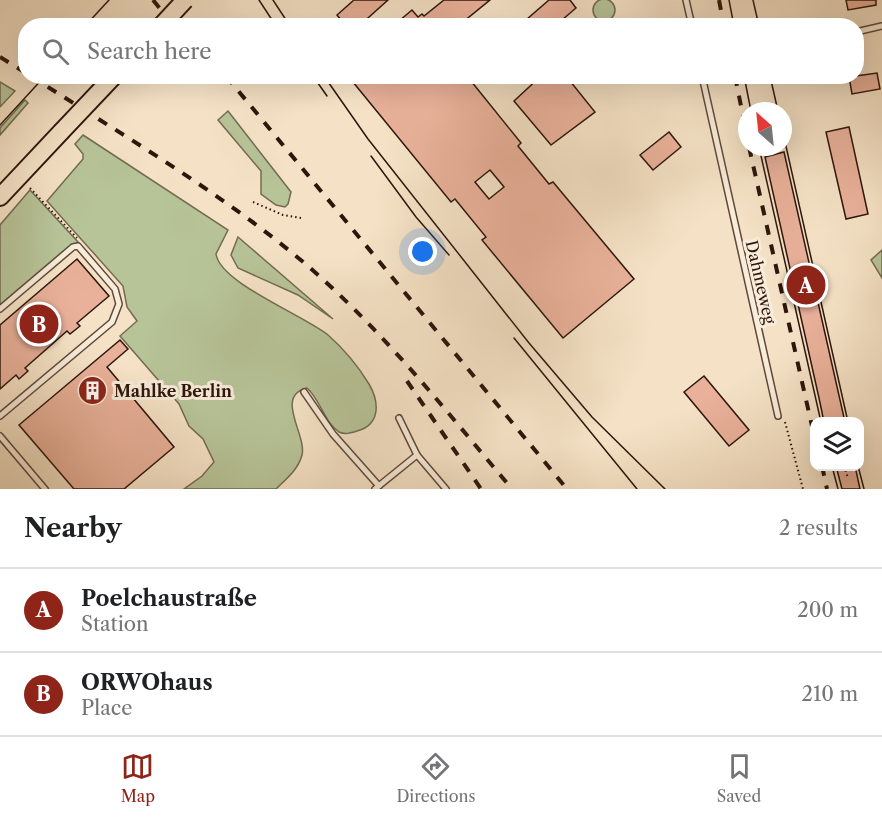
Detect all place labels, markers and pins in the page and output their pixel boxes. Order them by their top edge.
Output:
pin: A [786,262,826,308]
pin: B [20,302,58,346]
building icon: Mahlke Berlin [77,375,109,407]
place label: Mahlke Berlin [114,381,232,401]

